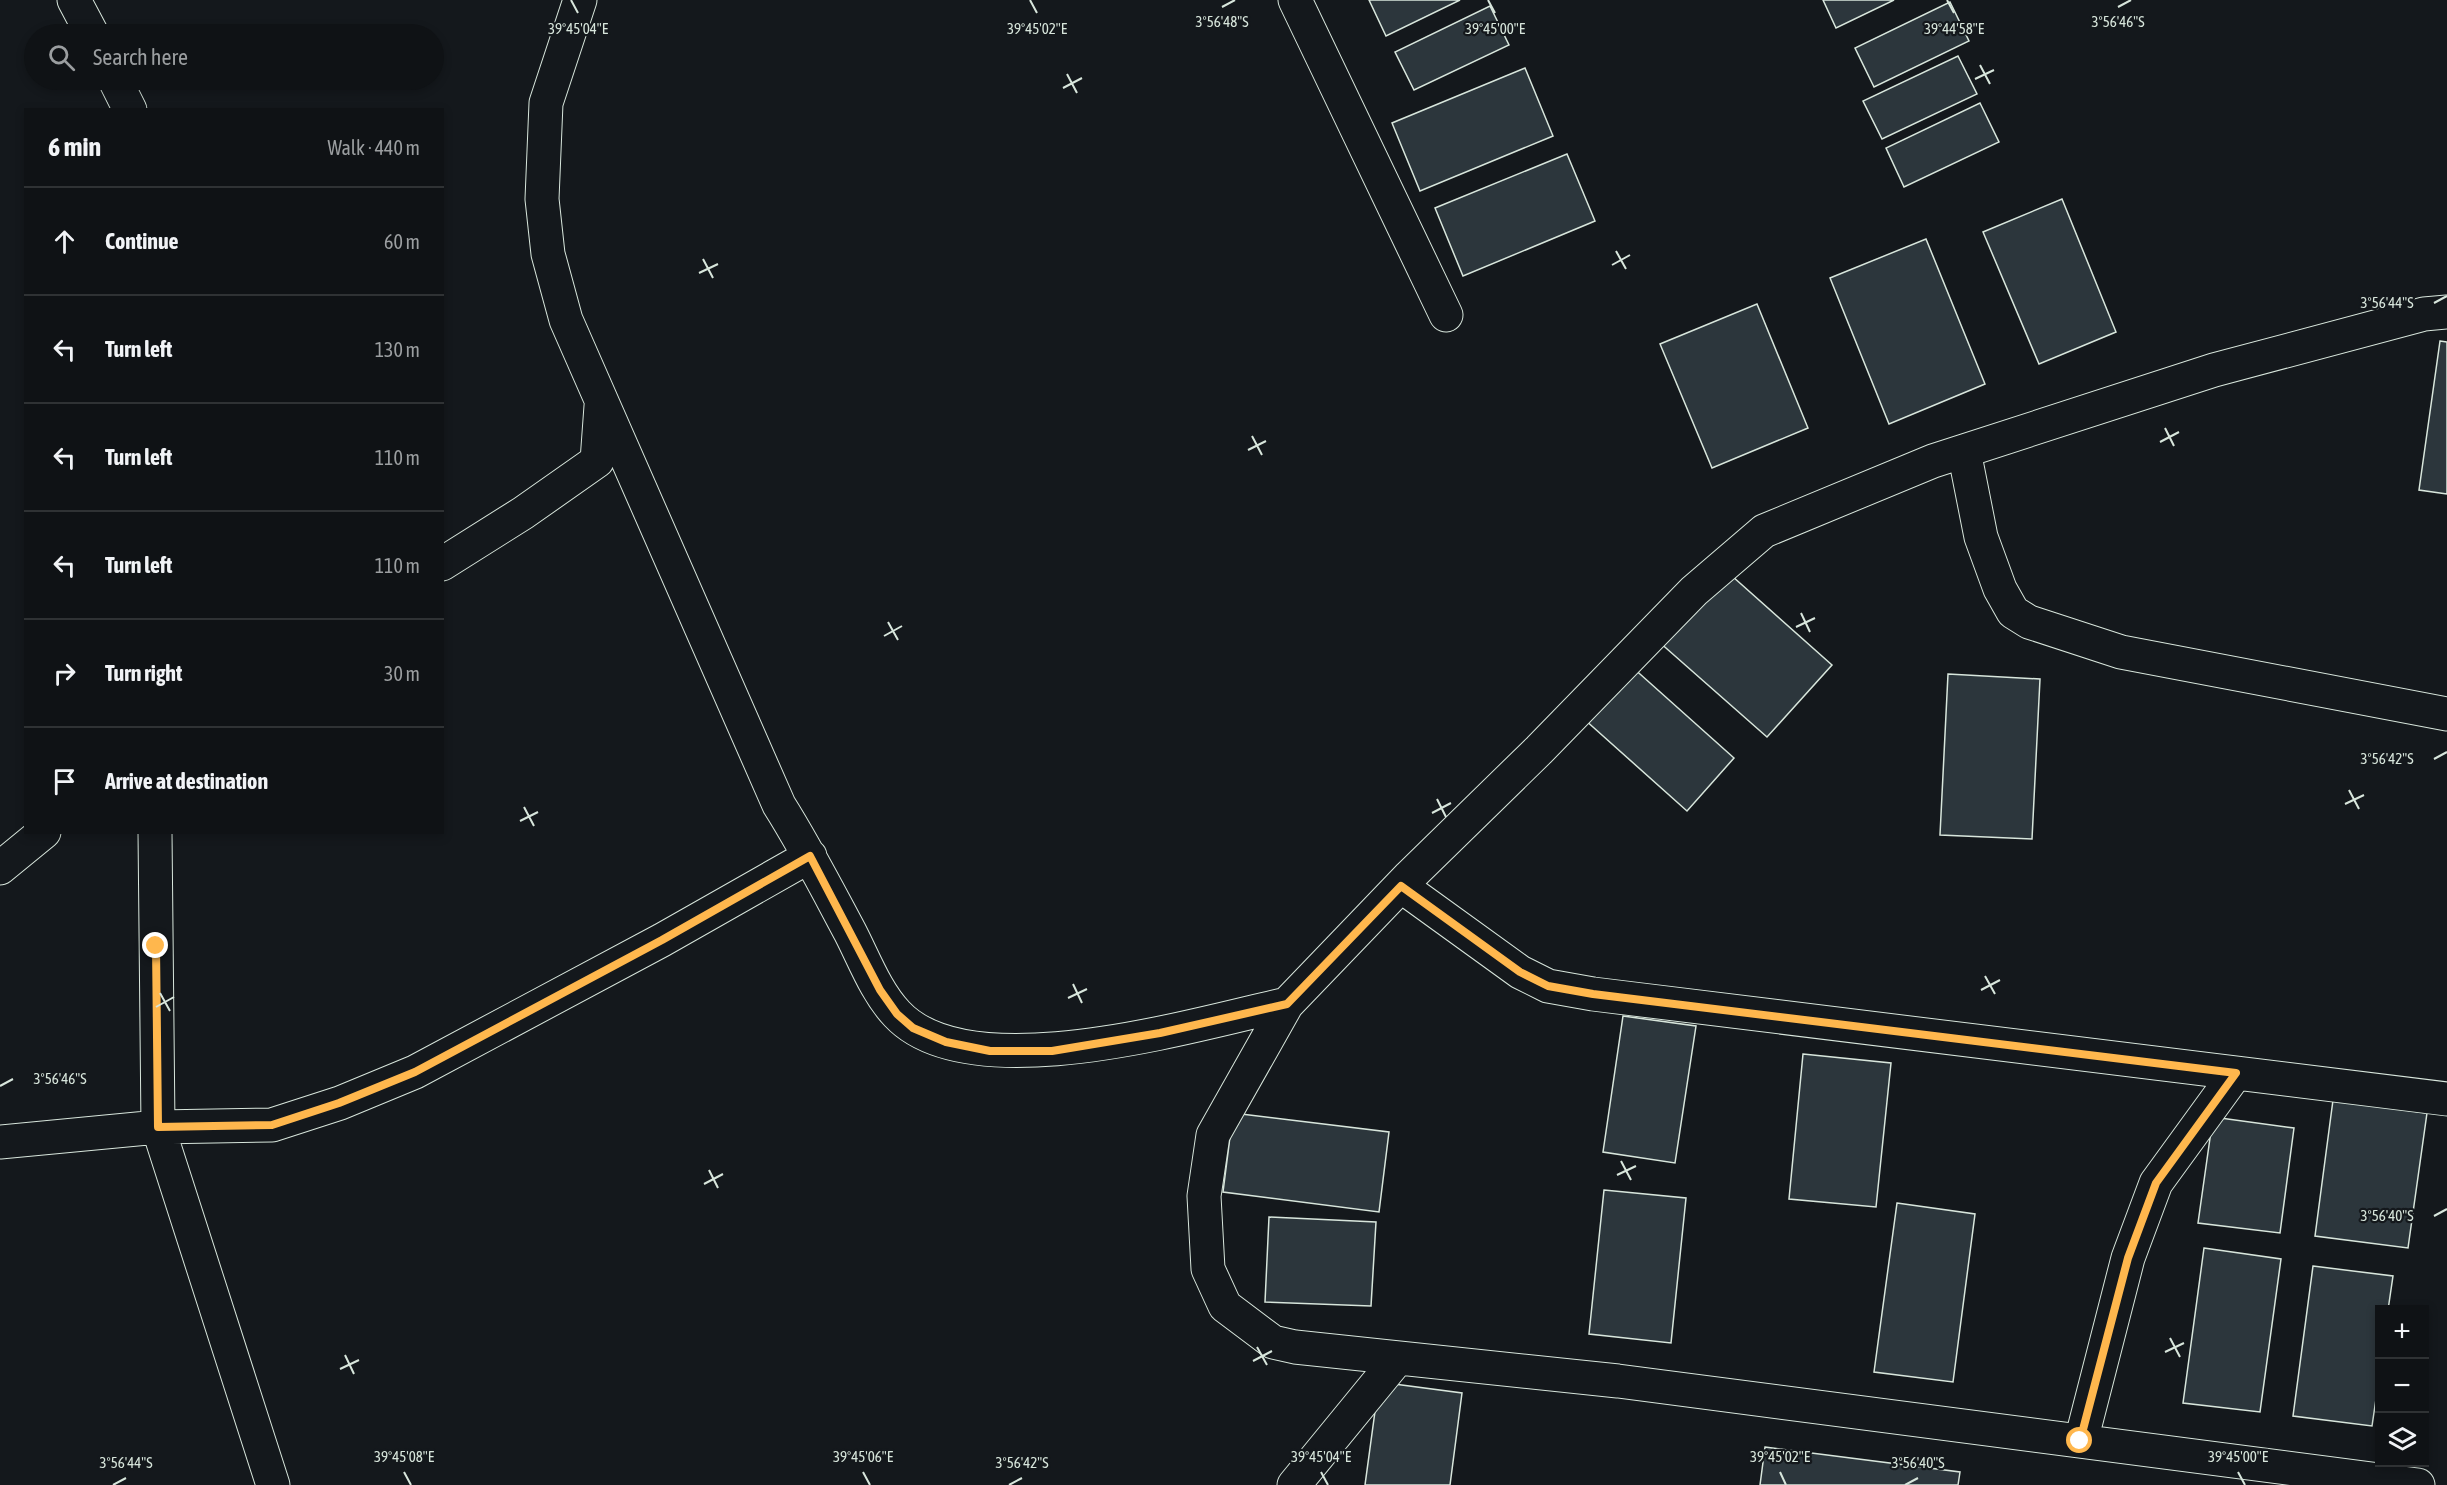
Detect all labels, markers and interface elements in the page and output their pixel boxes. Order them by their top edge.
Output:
text: 3°56'48"S [1195,13,1249,30]
text: 3°56'46"S [2091,13,2145,30]
text: 39°45'04"E [548,20,609,37]
text: 39°45'02"E [1007,20,1068,37]
text: 39°45'00"E [1465,20,1526,37]
text: 39°44'58"E [1924,20,1985,37]
search box [24,24,444,90]
icon: search [45,41,78,74]
text: Search here [93,44,188,70]
text: 6 min [48,132,101,162]
text: Walk · 440 m [328,136,420,159]
icon: ahead [48,225,81,258]
text: Continue [105,228,179,254]
text: 60 m [384,230,420,253]
text: 3°56'44"S [2360,294,2414,311]
icon: left [48,333,81,366]
text: Turn left [105,336,172,362]
text: 130 m [375,338,420,361]
icon: left [48,441,81,474]
text: Turn left [105,444,172,470]
text: 110 m [375,446,420,469]
icon: left [48,549,81,582]
text: Turn left [105,552,172,578]
text: 110 m [375,554,420,577]
icon: right [48,657,81,690]
text: Turn right [105,660,182,686]
text: 30 m [384,662,420,685]
text: 3°56'42"S [2360,750,2414,767]
icon: arrive [48,765,81,798]
text: Arrive at destination [105,768,268,794]
route end [142,932,168,958]
text: 3°56'46"S [33,1070,87,1087]
text: 3°56'40"S [2360,1207,2414,1224]
map controls [2375,1305,2429,1467]
button: + [2375,1305,2429,1359]
button: − [2375,1359,2429,1413]
button: layers [2375,1413,2429,1467]
route start [2066,1427,2092,1453]
text: 39°45'08"E [374,1448,435,1465]
text: 39°45'06"E [833,1448,894,1465]
text: 39°45'04"E [1291,1448,1352,1465]
text: 39°45'02"E [1750,1448,1811,1465]
text: 39°45'00"E [2208,1448,2269,1465]
text: 3°56'44"S [99,1454,153,1471]
text: 3°56'42"S [995,1454,1049,1471]
text: 3°56'40"S [1891,1454,1945,1471]

